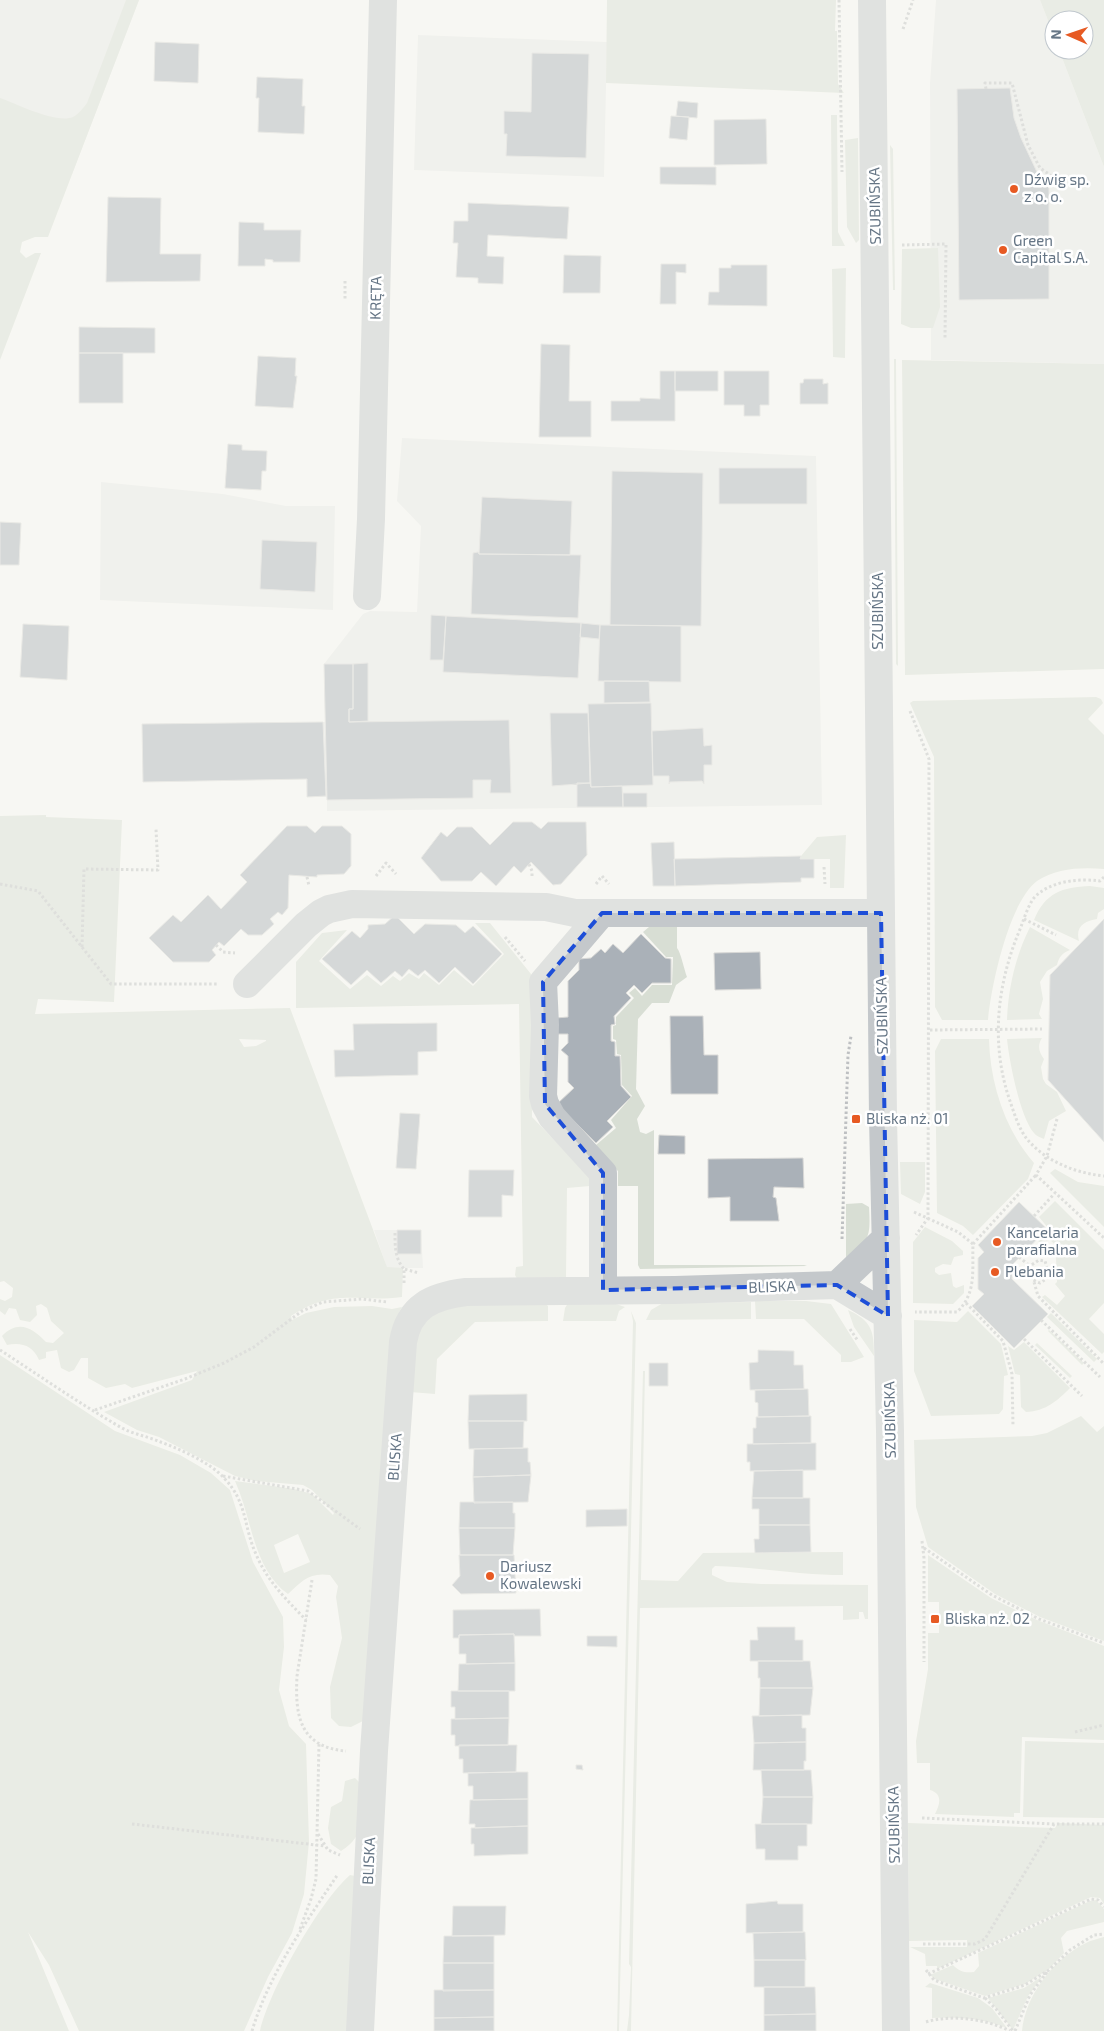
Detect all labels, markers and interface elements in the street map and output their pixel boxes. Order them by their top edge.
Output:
north arrow [1044,10,1094,60]
text: N [1047,29,1064,40]
street label: SZUBIŃSKA [864,167,884,245]
place label: Dźwig sp. z o. o. [1024,170,1089,205]
marker: Dźwig sp. z o. o. [1008,183,1020,195]
place label: Green Capital S.A. [1013,231,1088,266]
marker: Green Capital S.A. [997,244,1009,256]
street label: KRĘTA [366,275,384,320]
street label: SZUBIŃSKA [868,572,886,650]
street label: SZUBIŃSKA [871,977,891,1055]
place label: Bliska nż. 01 [866,1109,948,1127]
marker: Bliska nż. 01 [850,1113,862,1125]
place label: Kancelaria parafialna [1007,1223,1079,1258]
marker: Kancelaria parafialna [991,1236,1003,1248]
place label: Plebania [1005,1262,1064,1280]
marker: Plebania [989,1266,1001,1278]
street label: BLISKA [748,1276,797,1296]
street label: SZUBIŃSKA [879,1381,899,1459]
street label: BLISKA [383,1432,405,1481]
place label: Dariusz Kowalewski [500,1557,582,1592]
marker: Dariusz Kowalewski [484,1570,496,1582]
place label: Bliska nż. 02 [945,1609,1030,1627]
marker: Bliska nż. 02 [929,1613,941,1625]
street label: SZUBIŃSKA [883,1786,903,1864]
street label: BLISKA [358,1836,378,1885]

